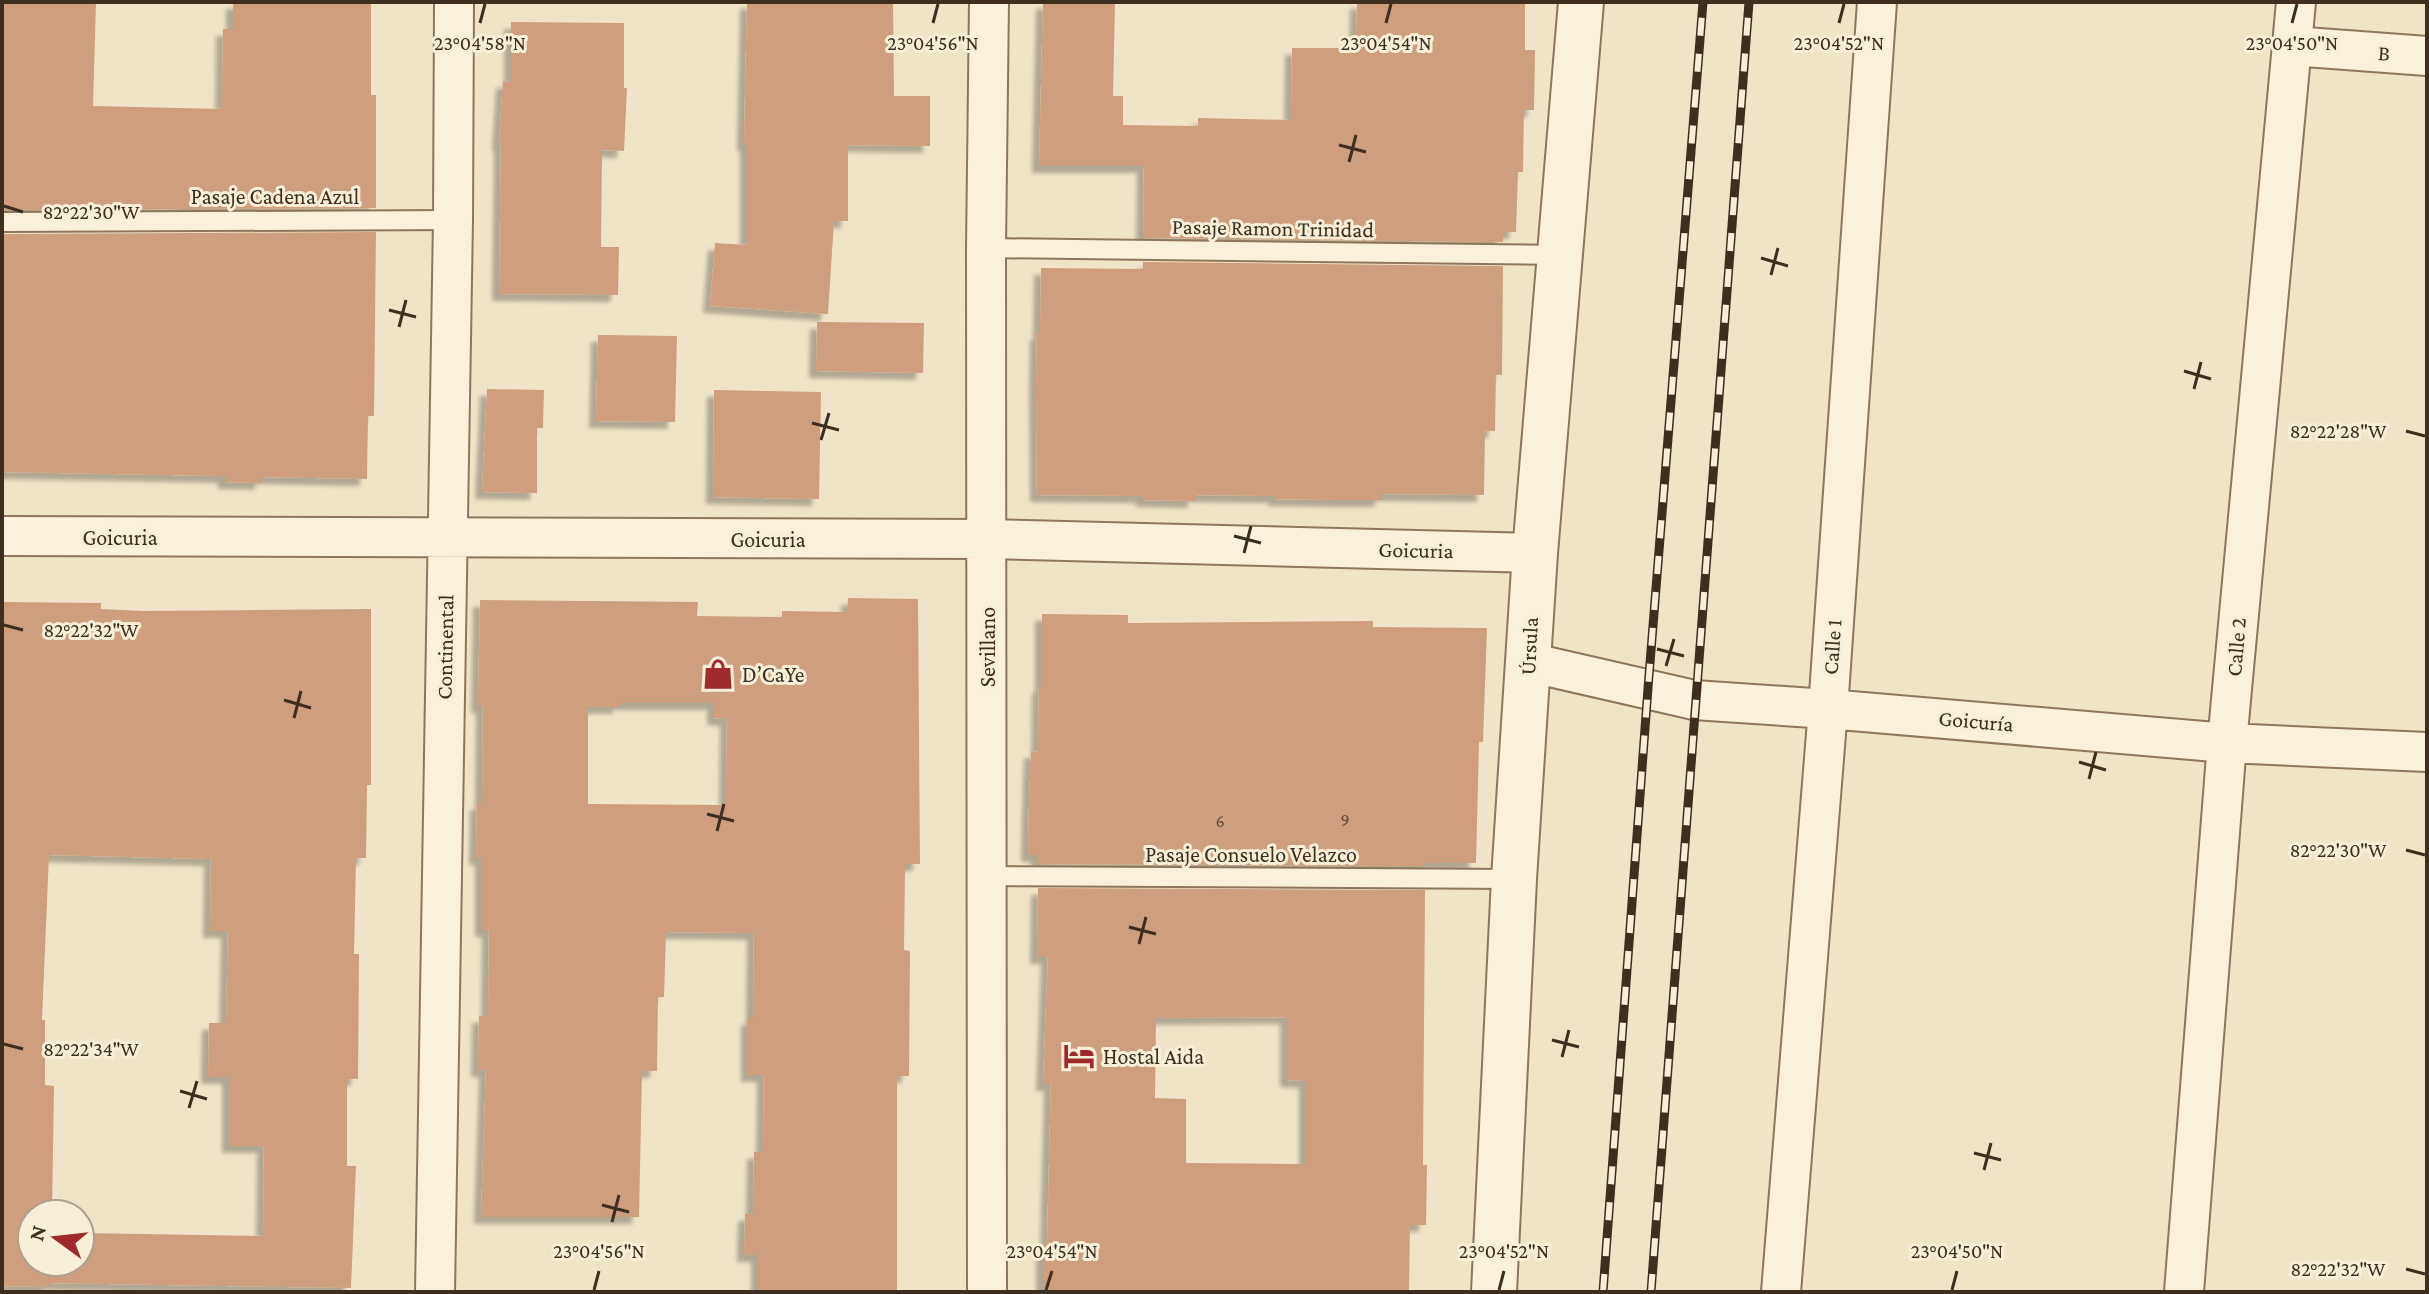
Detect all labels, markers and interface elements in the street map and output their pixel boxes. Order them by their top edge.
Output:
text: 23°04'58"N [434,32,526,54]
text: 23°04'56"N [887,32,979,54]
text: 23°04'54"N [1340,32,1432,54]
text: 23°04'52"N [1794,32,1884,54]
text: 23°04'50"N [2246,32,2338,54]
street label: B [2377,40,2391,66]
street label: Pasaje Cadena Azul [191,184,359,209]
text: 82°22'30"W [43,201,140,223]
street label: Pasaje Ramon Trinidad [1172,214,1375,242]
text: 82°22'28"W [2290,420,2387,442]
street label: Goicuria [82,525,158,550]
street label: Goicuria [730,527,806,552]
street label: Goicuria [1378,537,1454,563]
street label: Continental [432,594,458,700]
street label: Sevillano [975,607,1000,687]
street label: Úrsula [1515,616,1543,676]
street label: Calle 2 [2221,617,2251,677]
street label: Calle 1 [1818,618,1846,676]
text: 82°22'32"W [44,619,139,641]
shop icon: D’CaYe [701,657,735,691]
place label: D’CaYe [742,662,805,687]
street label: Goicuría [1937,705,2015,737]
house number: 9 [1340,810,1350,830]
house number: 6 [1215,811,1225,831]
text: 82°22'30"W [2290,839,2387,861]
street label: Pasaje Consuelo Velazco [1145,842,1357,867]
text: 82°22'34"W [43,1038,139,1060]
hotel icon: Hostal Aida [1062,1039,1096,1073]
place label: Hostal Aida [1103,1044,1204,1069]
north arrow [16,1198,96,1278]
text: N [23,1222,51,1243]
text: 23°04'56"N [553,1240,645,1262]
text: 23°04'54"N [1006,1240,1098,1262]
text: 23°04'52"N [1459,1240,1549,1262]
text: 23°04'50"N [1911,1240,2003,1262]
text: 82°22'32"W [2291,1258,2386,1280]

